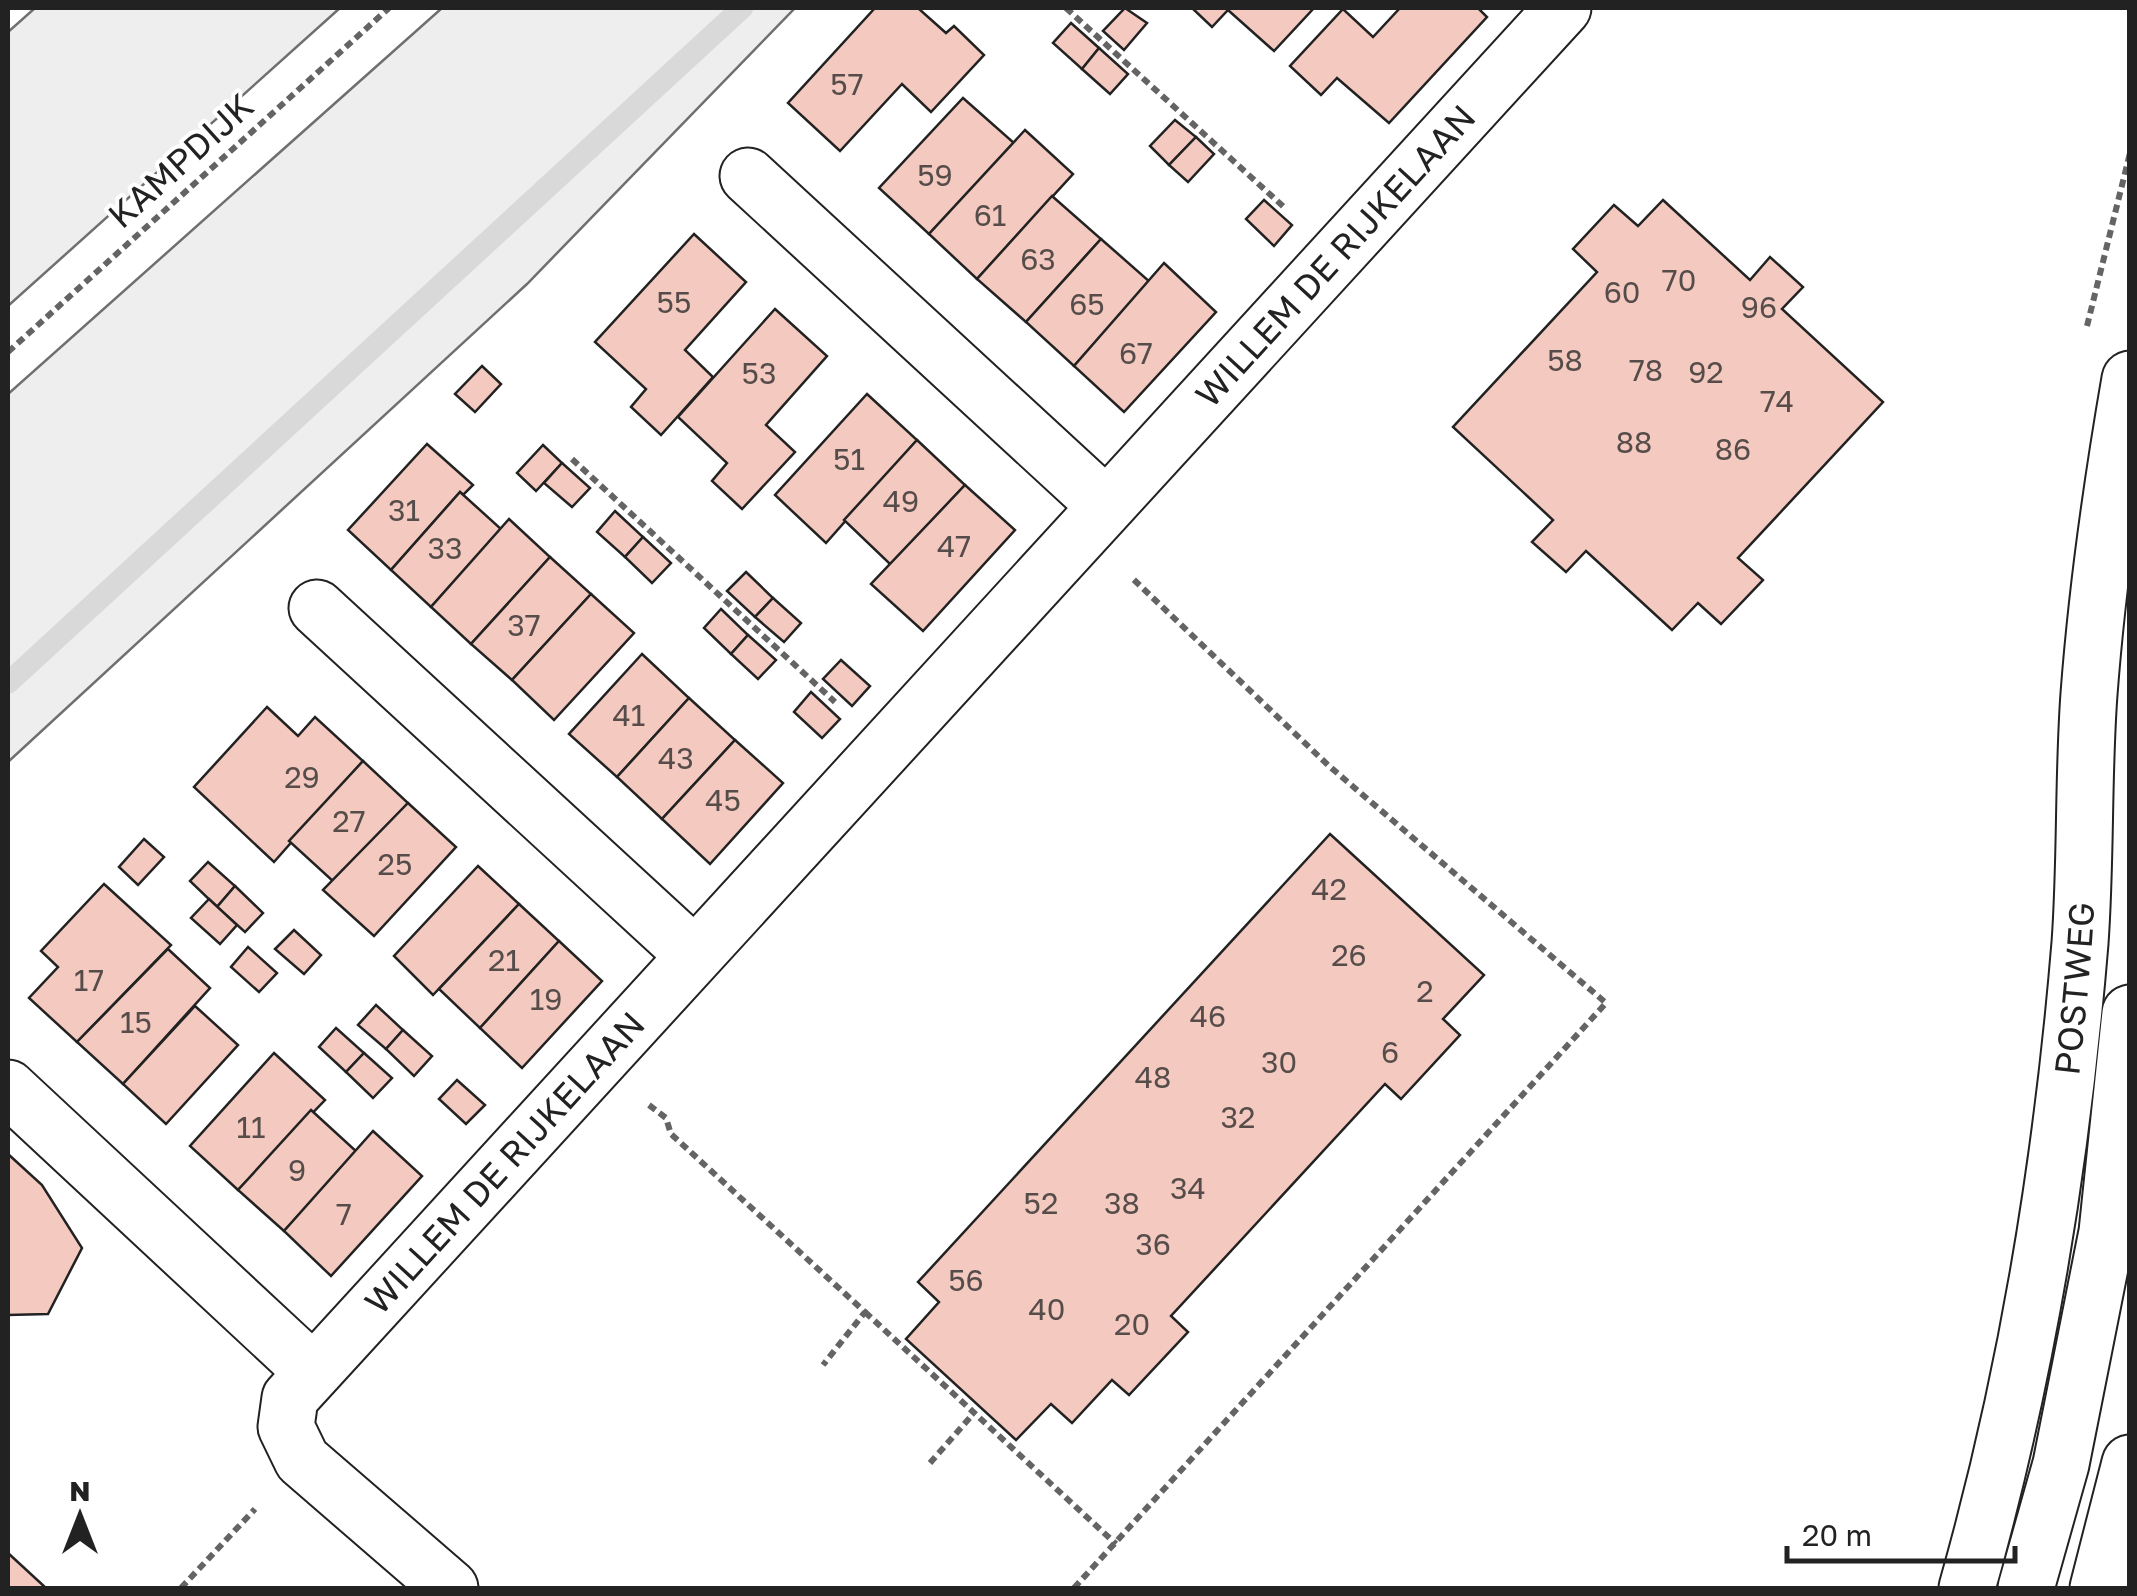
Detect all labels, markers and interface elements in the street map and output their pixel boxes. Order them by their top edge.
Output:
house number: 57 [830,66,864,102]
street label: KAMPDIJK [99,84,261,236]
street label: WILLEM DE RIJKELAAN [1186,96,1484,415]
house number: 59 [917,157,953,193]
house number: 61 [974,197,1006,233]
house number: 63 [1020,241,1056,277]
house number: 70 [1662,262,1696,298]
house number: 60 [1604,274,1640,310]
house number: 55 [657,284,691,320]
house number: 65 [1069,286,1105,322]
house number: 96 [1741,289,1777,325]
house number: 67 [1119,335,1153,371]
house number: 58 [1547,342,1583,378]
house number: 78 [1629,352,1663,388]
house number: 92 [1688,354,1724,390]
house number: 53 [742,355,776,391]
house number: 74 [1760,383,1794,419]
house number: 88 [1616,424,1652,460]
house number: 86 [1715,431,1751,467]
house number: 51 [833,441,865,477]
house number: 49 [883,483,919,519]
house number: 31 [388,492,420,528]
house number: 47 [937,528,971,564]
house number: 33 [427,530,463,566]
house number: 37 [507,607,541,643]
house number: 41 [613,697,645,733]
house number: 43 [658,740,694,776]
house number: 29 [284,759,320,795]
house number: 45 [705,782,741,818]
house number: 27 [332,803,366,839]
house number: 25 [378,846,412,882]
house number: 42 [1311,871,1347,907]
street label: POSTWEG [2045,901,2102,1077]
house number: 26 [1331,937,1367,973]
house number: 21 [488,942,520,978]
house number: 17 [74,962,104,998]
house number: 2 [1416,973,1434,1009]
house number: 19 [530,981,562,1017]
house number: 46 [1190,998,1226,1034]
street label: WILLEM DE RIJKELAAN [356,1003,653,1322]
house number: 15 [120,1004,152,1040]
house number: 6 [1381,1034,1399,1070]
house number: 30 [1261,1044,1297,1080]
house number: 48 [1135,1059,1171,1095]
house number: 32 [1221,1099,1255,1135]
house number: 11 [236,1109,266,1145]
house number: 9 [288,1152,306,1188]
house number: 34 [1170,1170,1206,1206]
house number: 52 [1024,1185,1058,1221]
house number: 38 [1104,1185,1140,1221]
house number: 7 [336,1196,352,1232]
house number: 36 [1135,1226,1171,1262]
house number: 56 [948,1262,984,1298]
house number: 40 [1029,1291,1065,1327]
house number: 20 [1114,1306,1150,1342]
north arrow [30,1466,130,1566]
text: N [69,1474,91,1507]
scale bar [1787,1501,2014,1563]
text: 20 m [1802,1517,1872,1553]

